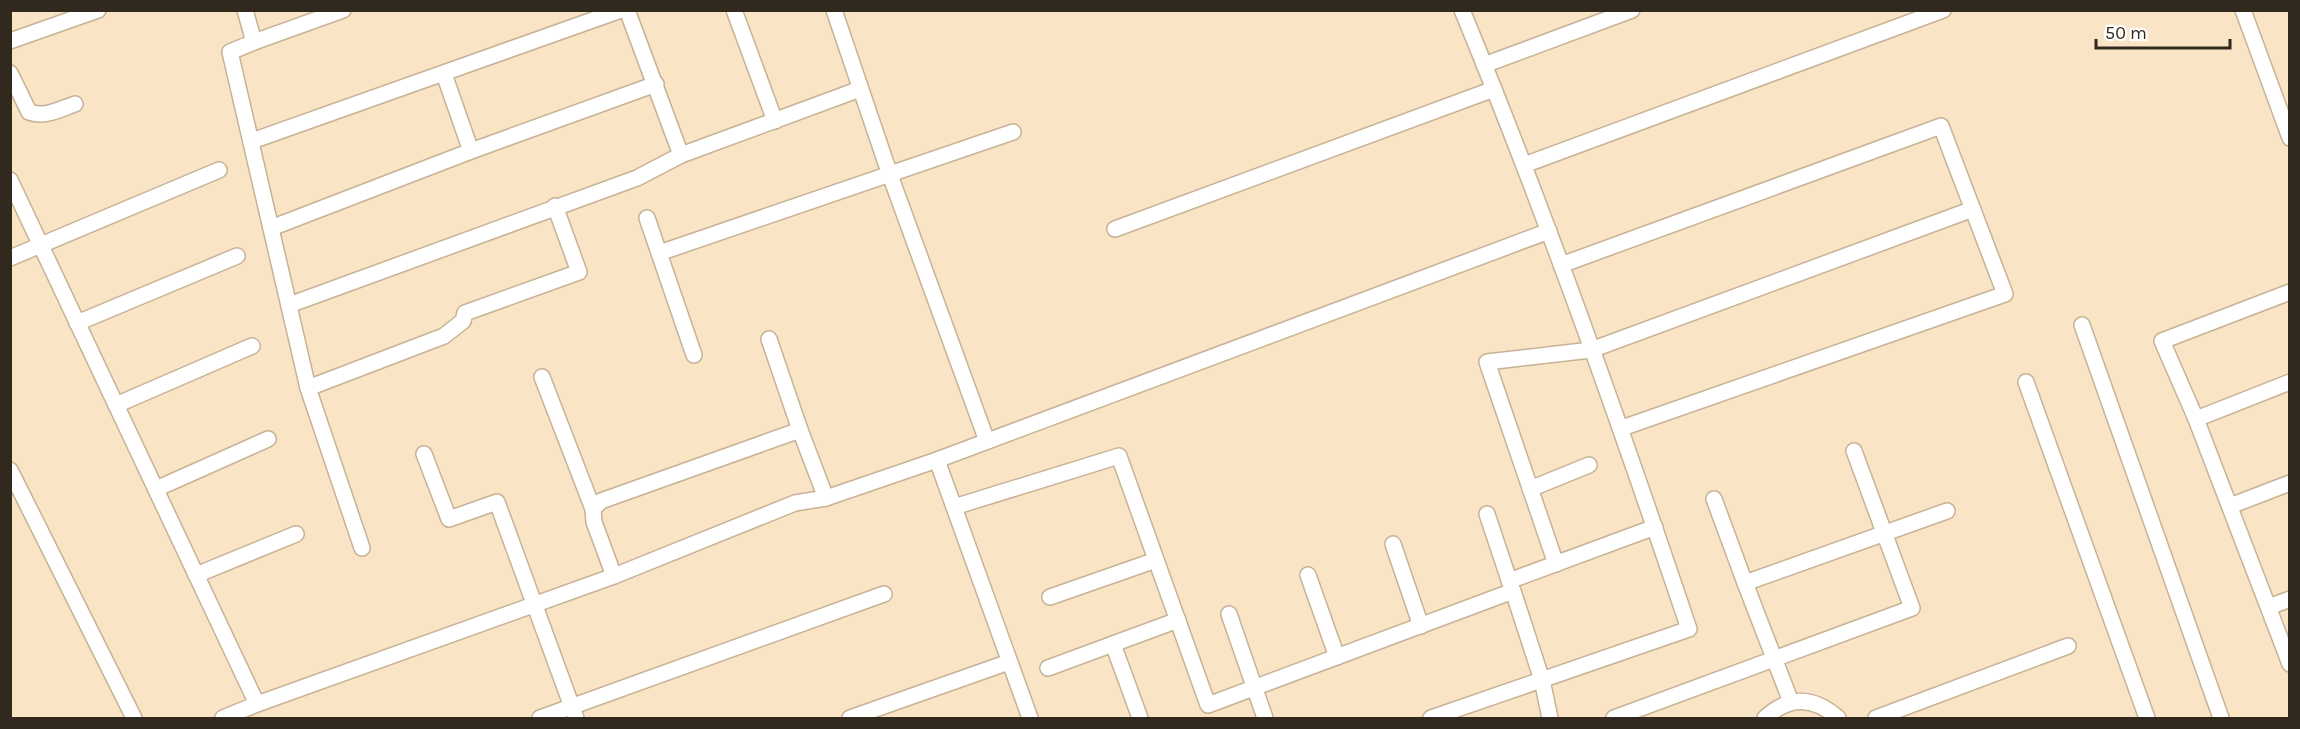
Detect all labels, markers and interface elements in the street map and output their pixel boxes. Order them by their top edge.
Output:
scale bar [2096,12,2230,50]
text: 50 m [2105,22,2147,44]

